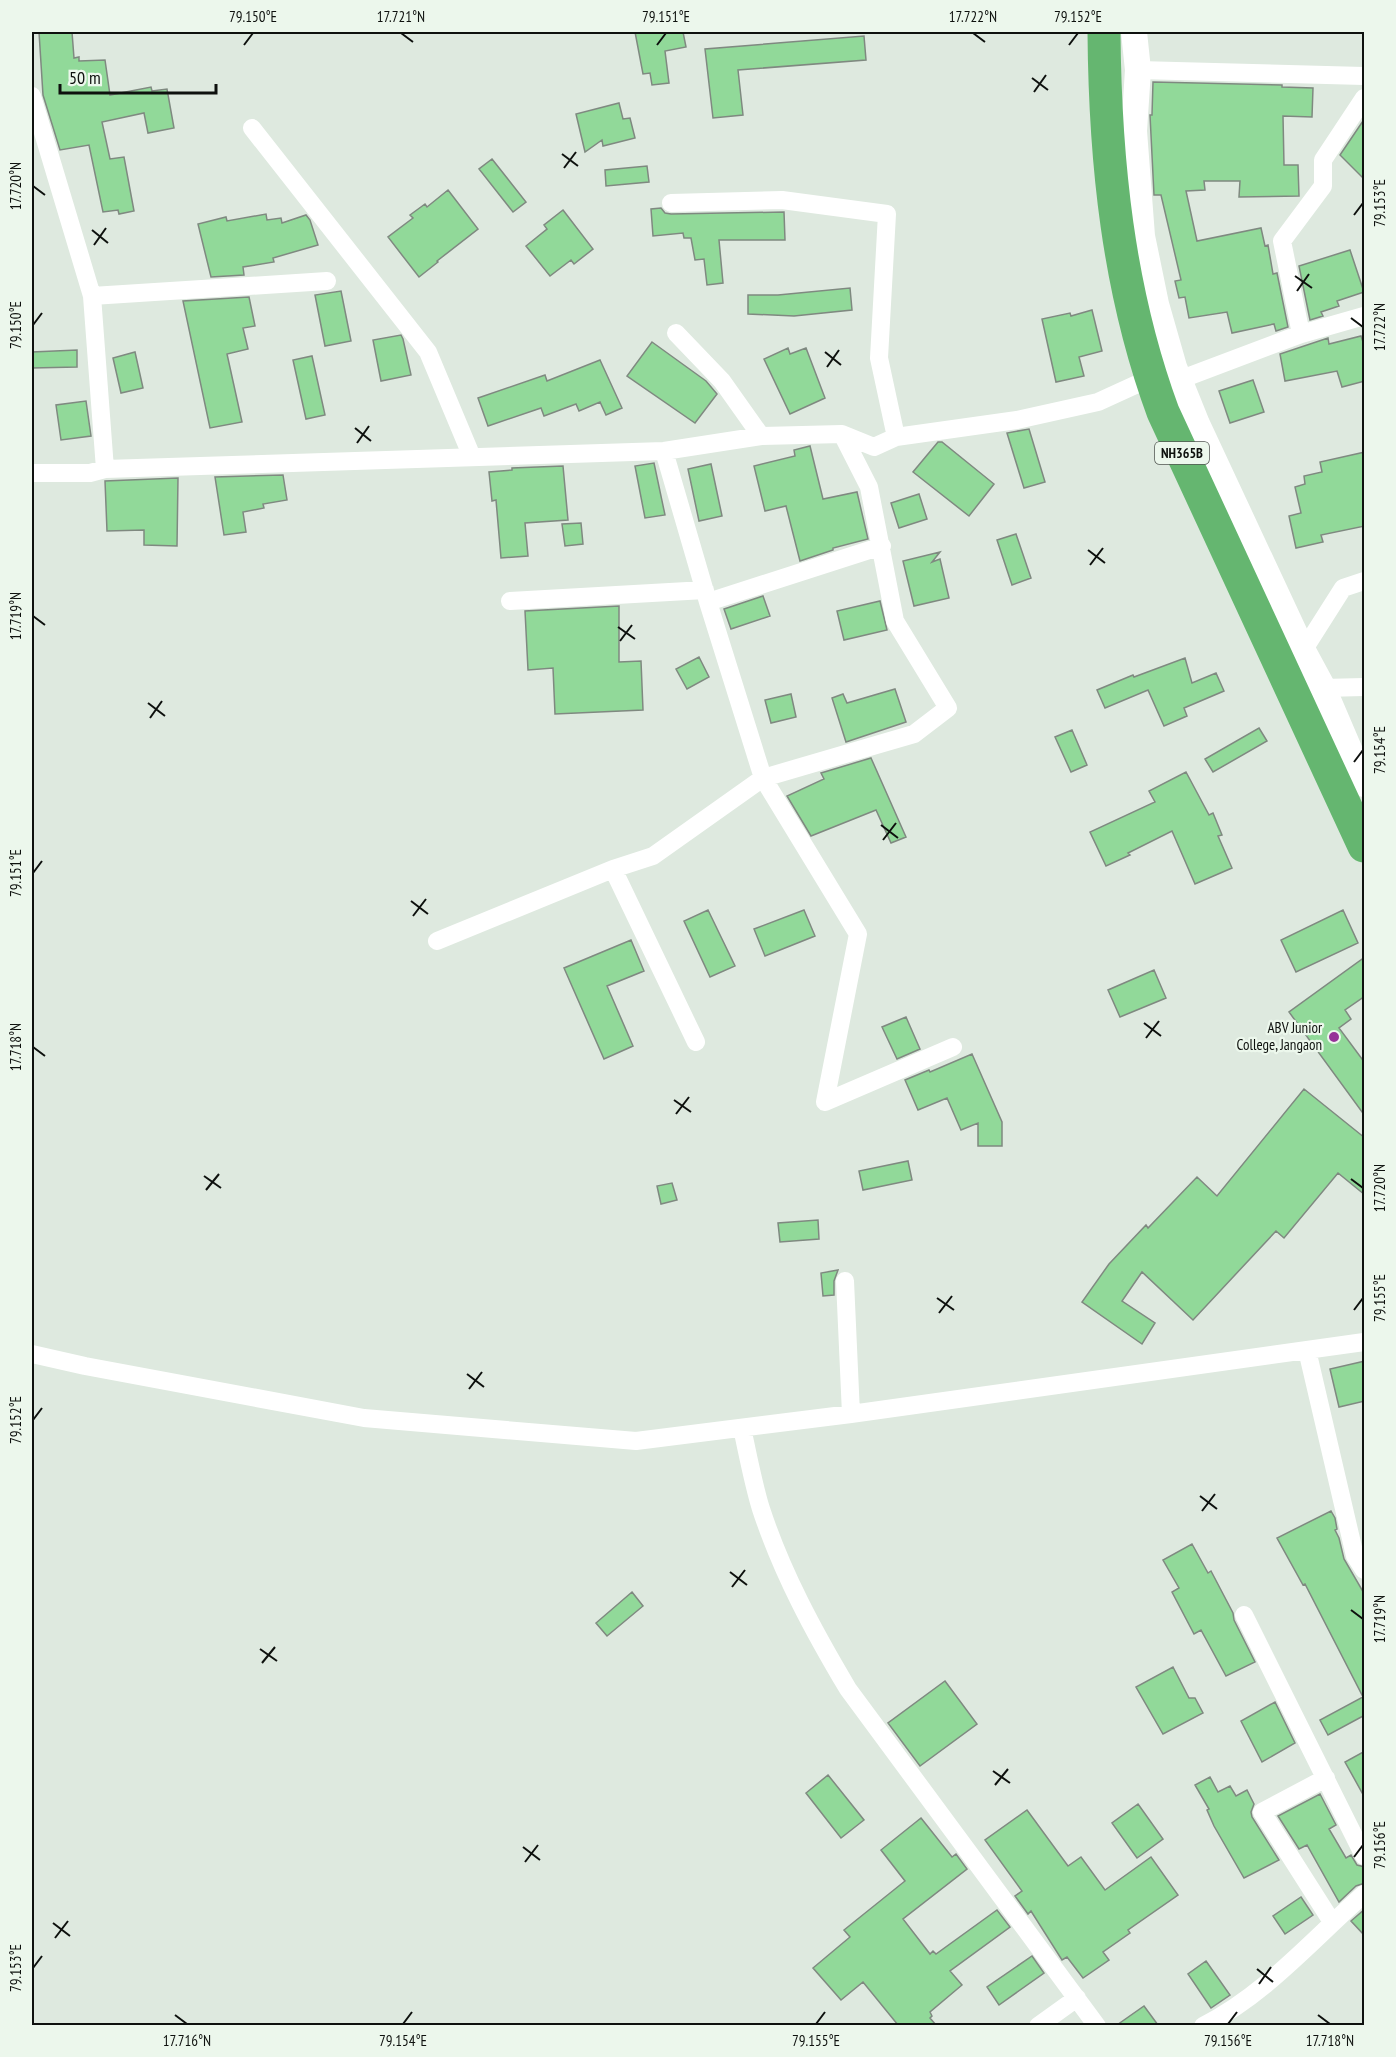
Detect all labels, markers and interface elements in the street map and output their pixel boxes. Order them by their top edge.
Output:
text: 79.150°E [229,7,277,26]
text: 17.721°N [377,7,425,26]
text: 79.151°E [642,7,690,26]
text: 17.722°N [949,7,997,26]
text: 79.152°E [1054,7,1102,26]
scale bar [60,57,216,95]
text: 50 m [69,66,101,89]
text: 17.720°N [6,162,25,210]
text: 79.153°E [1370,179,1389,227]
text: 79.150°E [6,301,25,349]
text: 17.722°N [1370,303,1389,351]
road number: NH365B [1155,442,1209,464]
text: 17.719°N [6,592,25,640]
text: 79.154°E [1370,726,1389,774]
text: 79.151°E [6,849,25,897]
place label: ABV Junior College, Jangaon [1237,1018,1323,1054]
text: 17.718°N [6,1023,25,1071]
marker: ABV Junior College, Jangaon [1327,1030,1341,1044]
text: 17.720°N [1370,1164,1389,1212]
text: 79.155°E [1370,1274,1389,1322]
text: 79.152°E [6,1396,25,1444]
text: 17.719°N [1370,1595,1389,1643]
text: 79.156°E [1370,1821,1389,1869]
text: 79.153°E [6,1944,25,1992]
text: 17.716°N [163,2031,211,2050]
text: 79.154°E [379,2031,427,2050]
text: 79.155°E [792,2031,840,2050]
text: 79.156°E [1204,2031,1252,2050]
text: 17.718°N [1306,2031,1354,2050]

